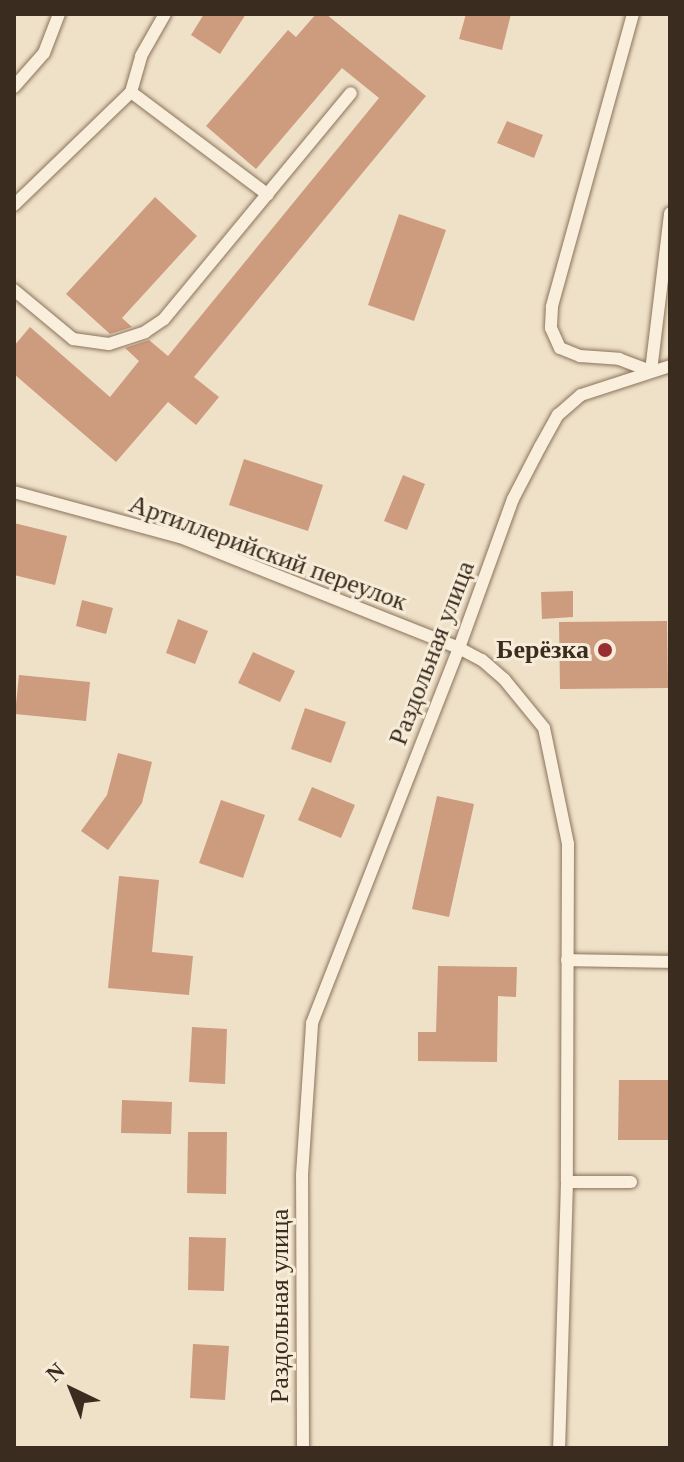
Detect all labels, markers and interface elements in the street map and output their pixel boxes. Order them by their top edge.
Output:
street label: Артиллерийский переулок [125,488,411,618]
street label: Раздольная улица [383,557,481,749]
place label: Берёзка [496,634,589,666]
marker: Берёзка [596,641,614,659]
street label: Раздольная улица [264,1209,296,1403]
north arrow [32,1350,112,1430]
text: N [41,1358,70,1387]

